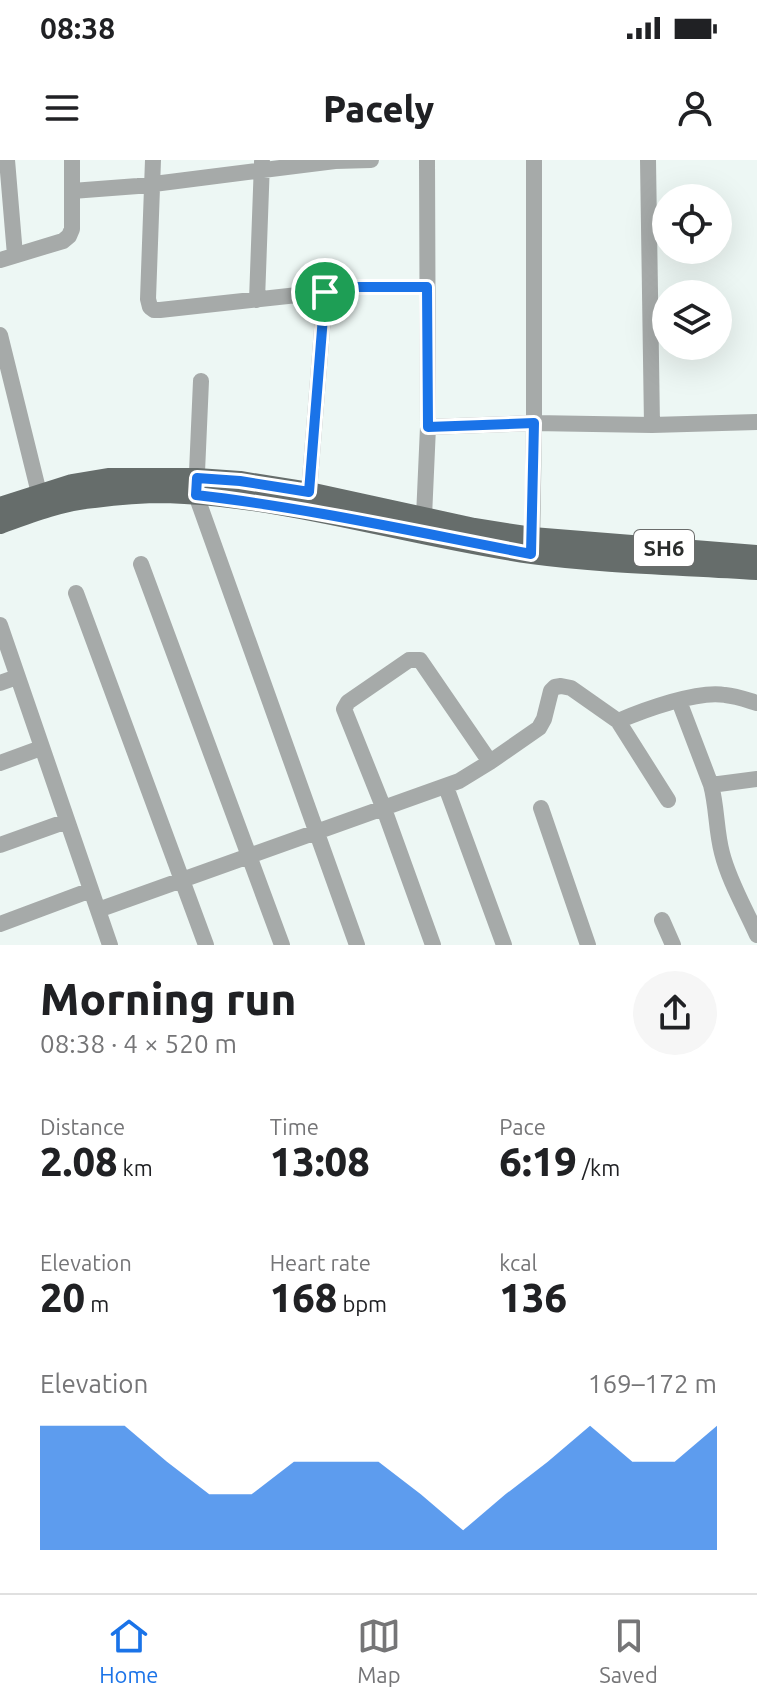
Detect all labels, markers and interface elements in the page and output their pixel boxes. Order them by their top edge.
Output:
text: 08:38 [40,11,115,45]
icon: menu [40,86,84,130]
icon: person [673,86,717,130]
text: Pacely [323,88,434,129]
map controls [652,184,732,360]
button: locate [652,184,732,264]
pin [291,258,359,326]
icon: arrive [303,270,347,314]
button: layers [652,280,732,360]
road number: SH6 [634,530,694,566]
button: share [633,971,717,1055]
text: Morning run [40,974,296,1023]
text: 08:38 · 4 × 520 m [40,1029,237,1058]
text: Distance [40,1114,125,1139]
text: Time [270,1114,319,1139]
text: Pace [499,1114,546,1139]
text: 2.08 [40,1139,118,1184]
text: 13:08 [270,1139,370,1184]
text: 6:19 [499,1139,577,1184]
text: km [118,1155,153,1180]
text: /km [577,1155,620,1180]
text: Elevation [40,1250,132,1275]
text: Heart rate [270,1250,371,1275]
text: kcal [499,1250,537,1275]
text: 20 [40,1275,85,1320]
text: 168 [270,1275,337,1320]
text: 136 [499,1275,567,1320]
text: m [85,1291,109,1316]
text: bpm [337,1291,387,1316]
text: Elevation [40,1369,148,1398]
text: 169–172 m [588,1369,717,1398]
tab: Home [99,1614,159,1687]
tab: Map [357,1614,401,1687]
tab: Saved [599,1614,658,1687]

